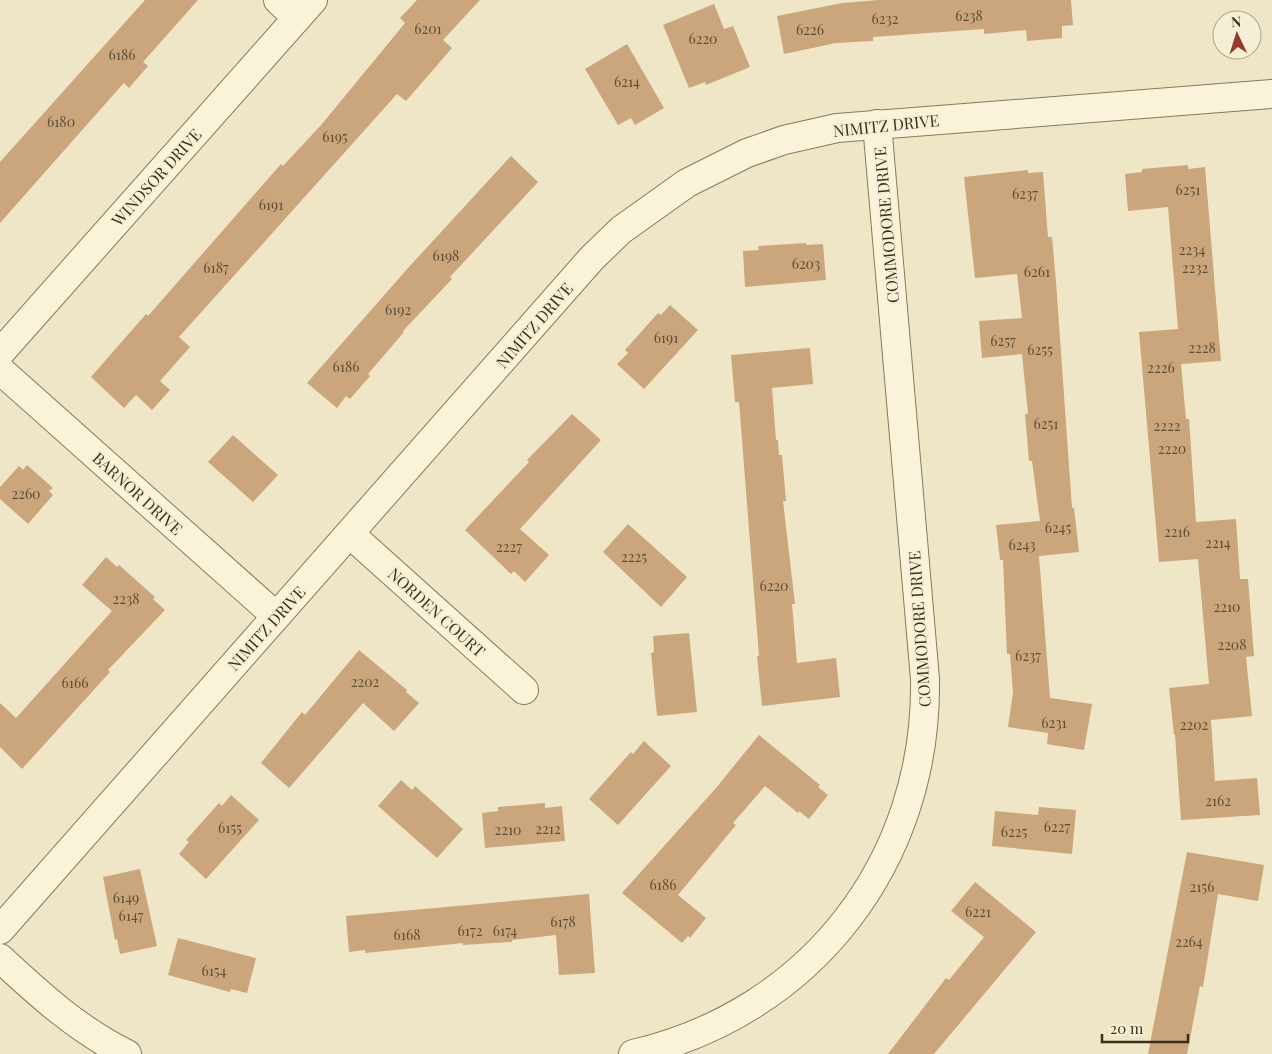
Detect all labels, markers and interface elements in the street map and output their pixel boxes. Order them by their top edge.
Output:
house number: 6238 [955,6,983,25]
house number: 6232 [872,9,899,28]
north arrow [1212,10,1262,60]
text: N [1230,12,1242,31]
house number: 6201 [414,19,442,38]
house number: 6226 [796,20,824,39]
house number: 6220 [688,29,718,48]
house number: 6186 [109,45,135,64]
house number: 6214 [614,72,640,91]
street label: NIMITZ DRIVE [832,109,940,141]
house number: 6180 [47,112,75,131]
street label: WINDSOR DRIVE [106,124,205,231]
house number: 6195 [322,127,348,146]
street label: COMMODORE DRIVE [869,146,903,304]
house number: 6251 [1176,180,1200,199]
house number: 6237 [1012,184,1038,203]
house number: 6191 [259,195,283,214]
house number: 2234 [1179,240,1205,259]
house number: 6198 [433,246,459,265]
house number: 6203 [792,254,820,273]
house number: 6187 [203,258,229,277]
house number: 2232 [1182,258,1209,277]
house number: 6261 [1024,262,1050,281]
street label: NIMITZ DRIVE [491,278,577,372]
house number: 6192 [385,300,411,319]
house number: 6191 [654,328,678,347]
house number: 6257 [990,331,1016,350]
house number: 2228 [1188,338,1216,357]
house number: 6255 [1027,340,1053,359]
house number: 6186 [333,357,359,376]
house number: 2226 [1147,358,1175,377]
house number: 6251 [1034,414,1058,433]
house number: 2222 [1154,416,1181,435]
house number: 2220 [1158,439,1186,458]
street label: BARNOR DRIVE [89,447,187,539]
house number: 2260 [11,484,41,503]
house number: 6245 [1045,518,1072,537]
house number: 2216 [1164,522,1190,541]
house number: 2214 [1205,533,1231,552]
house number: 6243 [1009,535,1035,554]
house number: 2227 [496,537,522,556]
house number: 2225 [621,547,647,566]
street label: COMMODORE DRIVE [903,550,935,708]
street label: NORDEN COURT [384,563,490,661]
house number: 6220 [759,576,789,595]
street label: NIMITZ DRIVE [223,581,309,675]
house number: 2238 [112,589,140,608]
house number: 2210 [1214,597,1241,616]
house number: 2208 [1217,635,1247,654]
house number: 6237 [1015,646,1041,665]
house number: 2202 [351,672,380,691]
house number: 6166 [62,673,88,692]
house number: 6231 [1041,713,1067,732]
house number: 2202 [1180,715,1209,734]
house number: 2162 [1205,791,1231,810]
house number: 6227 [1044,817,1070,836]
house number: 6155 [218,818,242,837]
house number: 2212 [535,819,561,838]
house number: 2210 [495,820,522,839]
house number: 6225 [1001,822,1027,841]
house number: 6186 [650,875,676,894]
house number: 2156 [1190,877,1214,896]
house number: 6149 [113,888,139,907]
house number: 6221 [965,902,991,921]
house number: 6147 [119,906,144,925]
house number: 6178 [550,912,576,931]
house number: 6172 [458,921,483,940]
house number: 6174 [493,921,517,940]
house number: 6168 [394,925,420,944]
house number: 2264 [1175,932,1203,951]
house number: 6154 [202,961,227,980]
scale bar [1102,1012,1188,1044]
text: 20 m [1110,1018,1144,1038]

